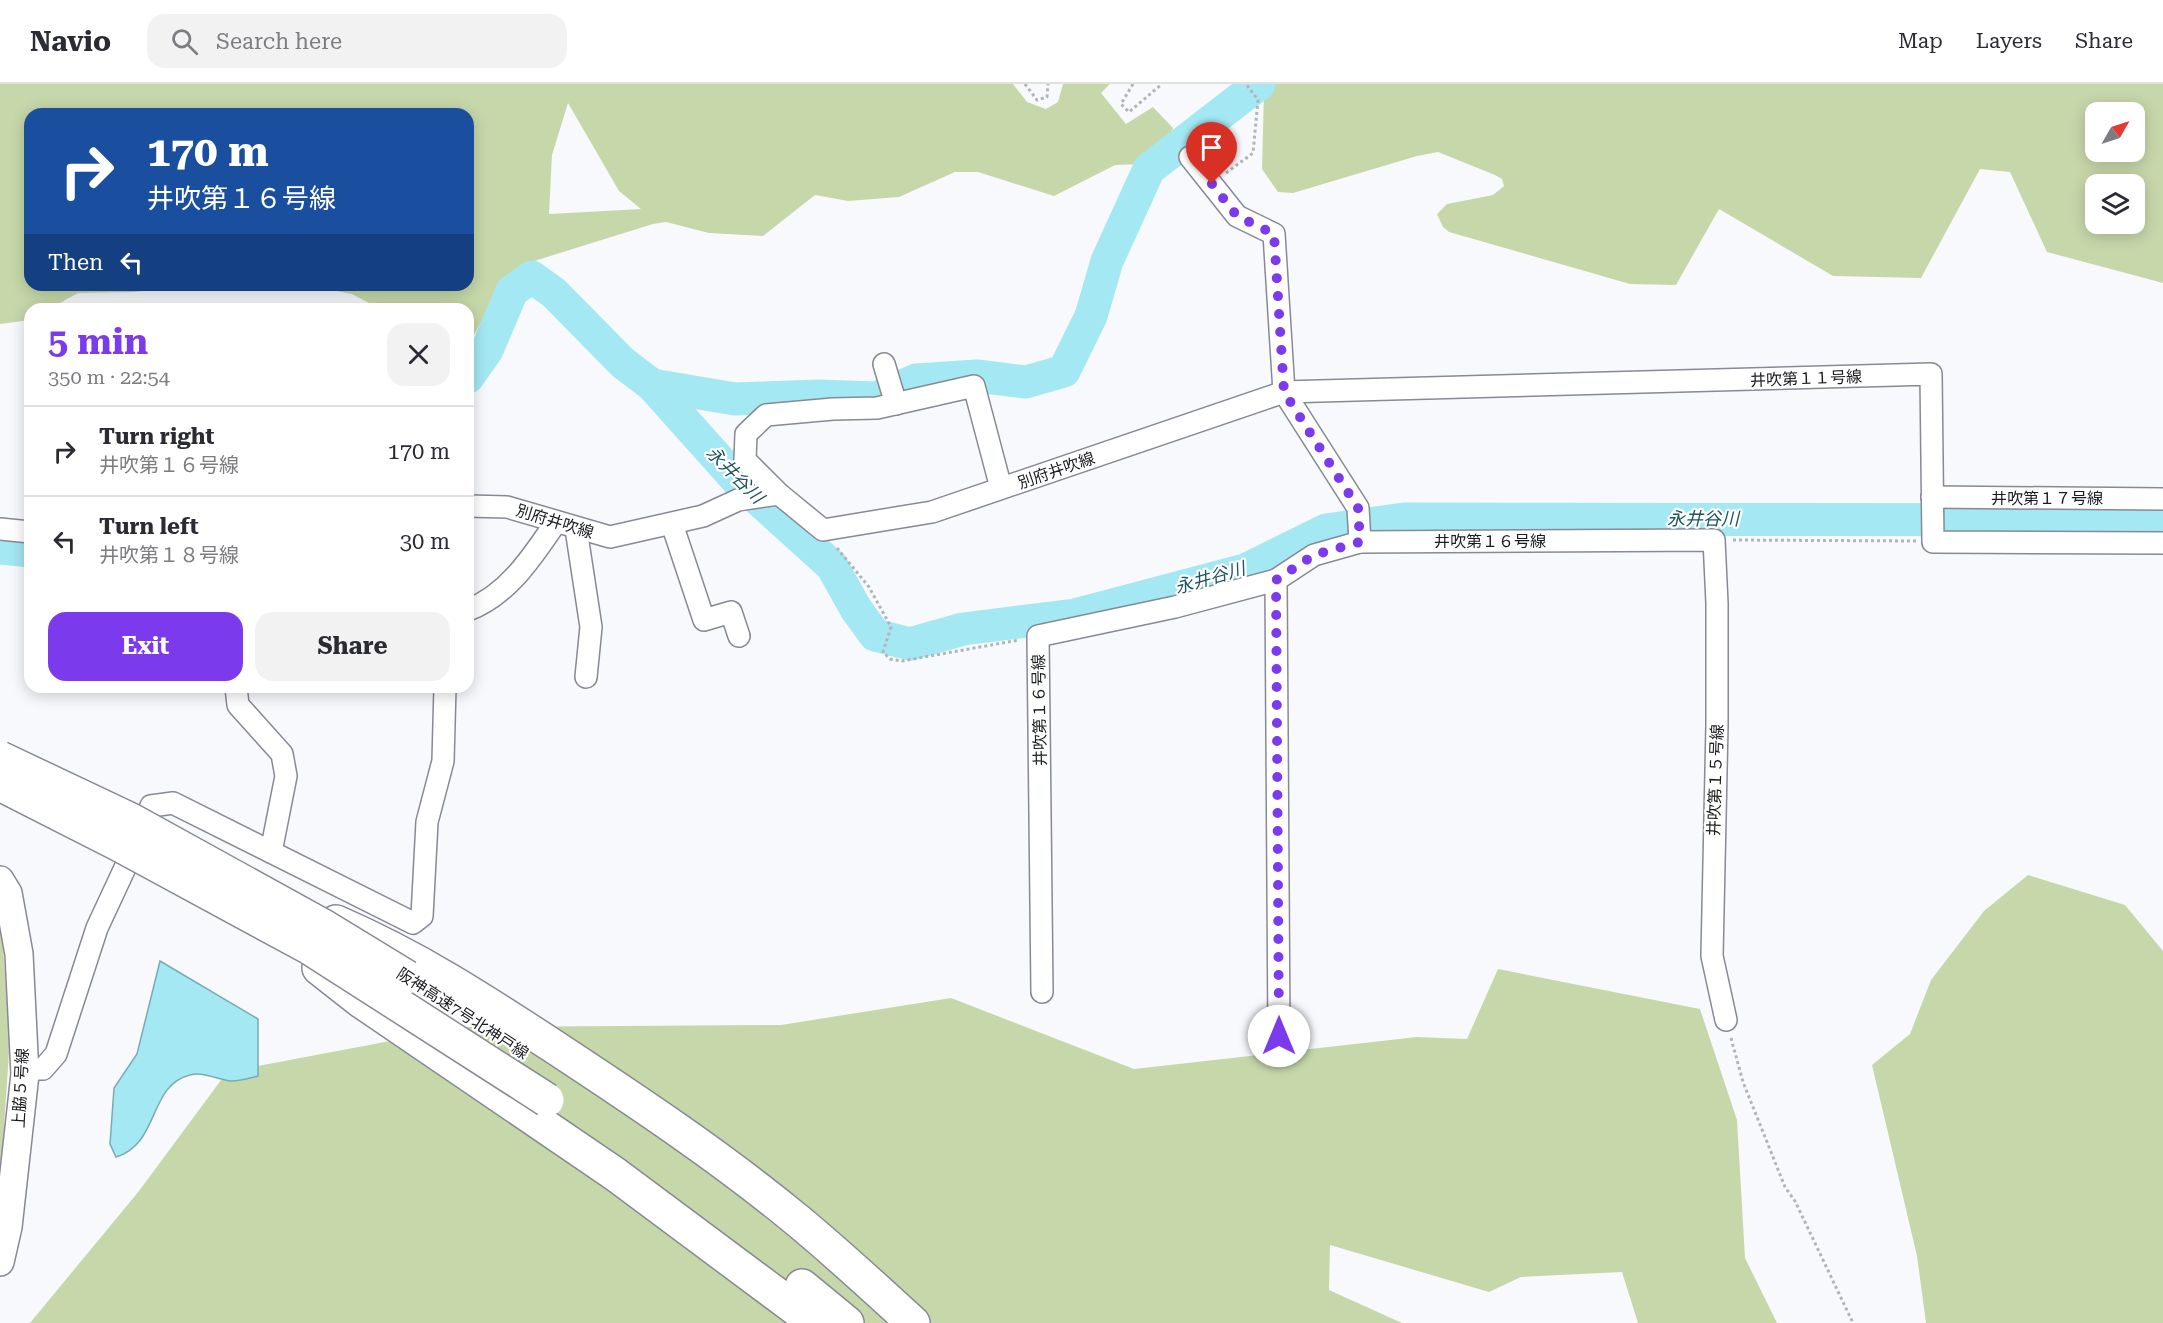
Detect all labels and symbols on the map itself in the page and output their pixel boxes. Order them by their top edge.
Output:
north arrow [2085,102,2145,162]
pin [1186,122,1237,184]
street label: 井吹第１１号線 [1750,367,1862,390]
water label: 永井谷川 [702,442,770,509]
street label: 別府井吹線 [1015,448,1097,492]
street label: 井吹第１７号線 [1991,489,2103,508]
street label: 別府井吹線 [514,501,596,542]
water label: 永井谷川 [1667,508,1741,529]
street label: 井吹第１６号線 [1434,532,1546,551]
water label: 永井谷川 [1172,557,1249,598]
street label: 井吹第１６号線 [1029,654,1050,766]
street label: 井吹第１５号線 [1704,724,1727,836]
street label: 阪神高速7号北神戸線 [393,964,532,1063]
position arrow [1247,1004,1311,1068]
street label: 上脇５号線 [9,1048,32,1128]

